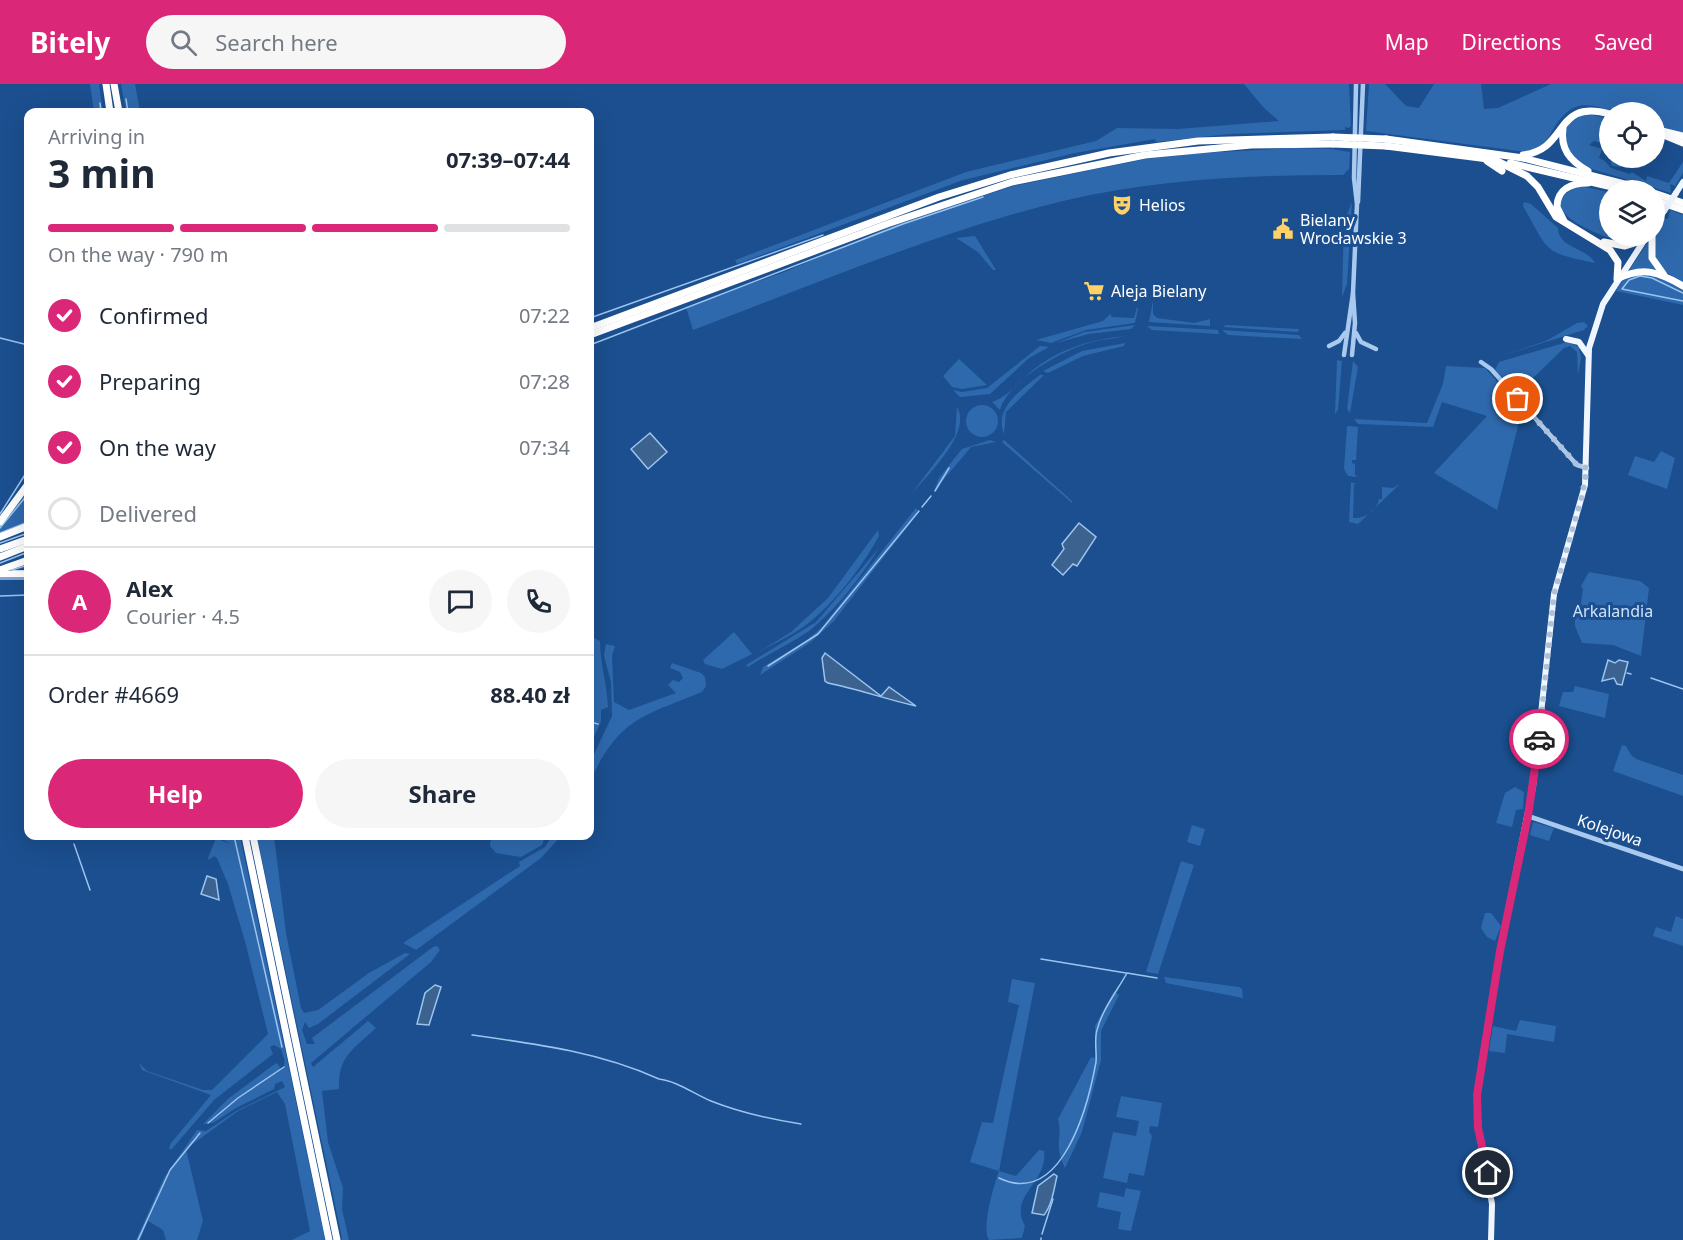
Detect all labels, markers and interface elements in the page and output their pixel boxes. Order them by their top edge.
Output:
search box [146,15,566,69]
text: Bitely [30,23,110,61]
icon: search [167,26,200,59]
text: Search here [215,27,338,57]
text: Map [1385,28,1429,56]
text: Directions [1462,28,1561,56]
text: Saved [1594,28,1653,56]
map controls [1599,102,1665,246]
button: locate [1599,102,1665,168]
text: Arriving in [48,123,145,150]
text: 07:39–07:44 [446,144,570,174]
text: 3 min [48,146,155,199]
button: layers [1599,180,1665,246]
theatre icon: Helios [1110,193,1134,217]
place label: Helios [1139,194,1185,216]
place label: Bielany Wrocławskie 3 [1300,209,1407,249]
public building icon: Bielany Wrocławskie 3 [1271,217,1295,241]
text: On the way · 790 m [48,241,228,268]
supermarket icon: Aleja Bielany [1082,279,1106,303]
place label: Aleja Bielany [1111,280,1207,302]
icon: check [48,299,81,332]
text: Confirmed [99,300,209,330]
text: 07:22 [519,302,570,329]
icon: check [48,365,81,398]
text: Preparing [99,366,201,396]
text: 07:28 [519,368,570,395]
pin [1492,373,1543,424]
icon: bag [1501,382,1534,415]
icon: check [48,431,81,464]
text: On the way [99,432,216,462]
text: 07:34 [519,434,570,461]
text: Delivered [99,498,197,528]
button: chat [429,570,492,633]
button: phone [507,570,570,633]
text: Alex [126,573,173,603]
text: A [72,586,87,616]
park label: Arkalandia [1573,600,1653,622]
text: Courier · 4.5 [126,603,240,630]
text: Order #4669 [48,679,179,709]
text: 88.40 zł [490,679,570,709]
courier [1509,709,1569,769]
icon: car [1523,723,1556,756]
button: Help [48,759,303,828]
button: Share [315,759,570,828]
street label: Kolejowa [1574,809,1646,851]
pin [1462,1147,1513,1198]
icon: home [1471,1156,1504,1189]

